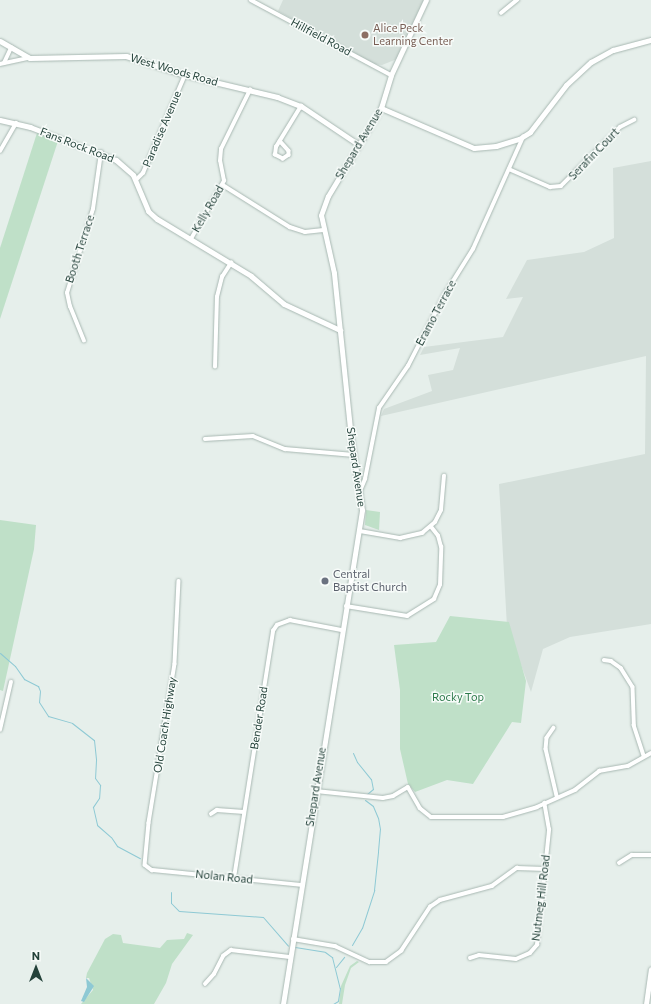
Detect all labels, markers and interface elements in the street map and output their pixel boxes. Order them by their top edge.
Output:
street label: Hillfield Road [289,16,353,58]
place label: Alice Peck Learning Center [373,22,453,48]
marker: Alice Peck Learning Center [360,30,370,40]
street label: West Woods Road [129,51,219,89]
street label: Paradise Avenue [140,89,184,169]
street label: Shepard Avenue [333,106,385,182]
street label: Fans Rock Road [38,125,116,165]
street label: Serafin Court [566,125,622,183]
street label: Kelly Road [189,183,227,235]
street label: Booth Terrace [63,213,97,285]
street label: Eramo Terrace [413,278,459,348]
street label: Shepard Avenue [344,426,368,508]
place label: Central Baptist Church [333,568,407,594]
marker: Central Baptist Church [320,576,330,586]
street label: Old Coach Highway [151,676,179,774]
street label: Bender Road [248,686,270,750]
park label: Rocky Top [432,690,484,704]
street label: Shepard Avenue [303,746,329,828]
street label: Nutmeg Hill Road [529,854,553,942]
street label: Nolan Road [195,867,253,887]
north arrow [16,948,56,988]
text: N [32,949,40,962]

